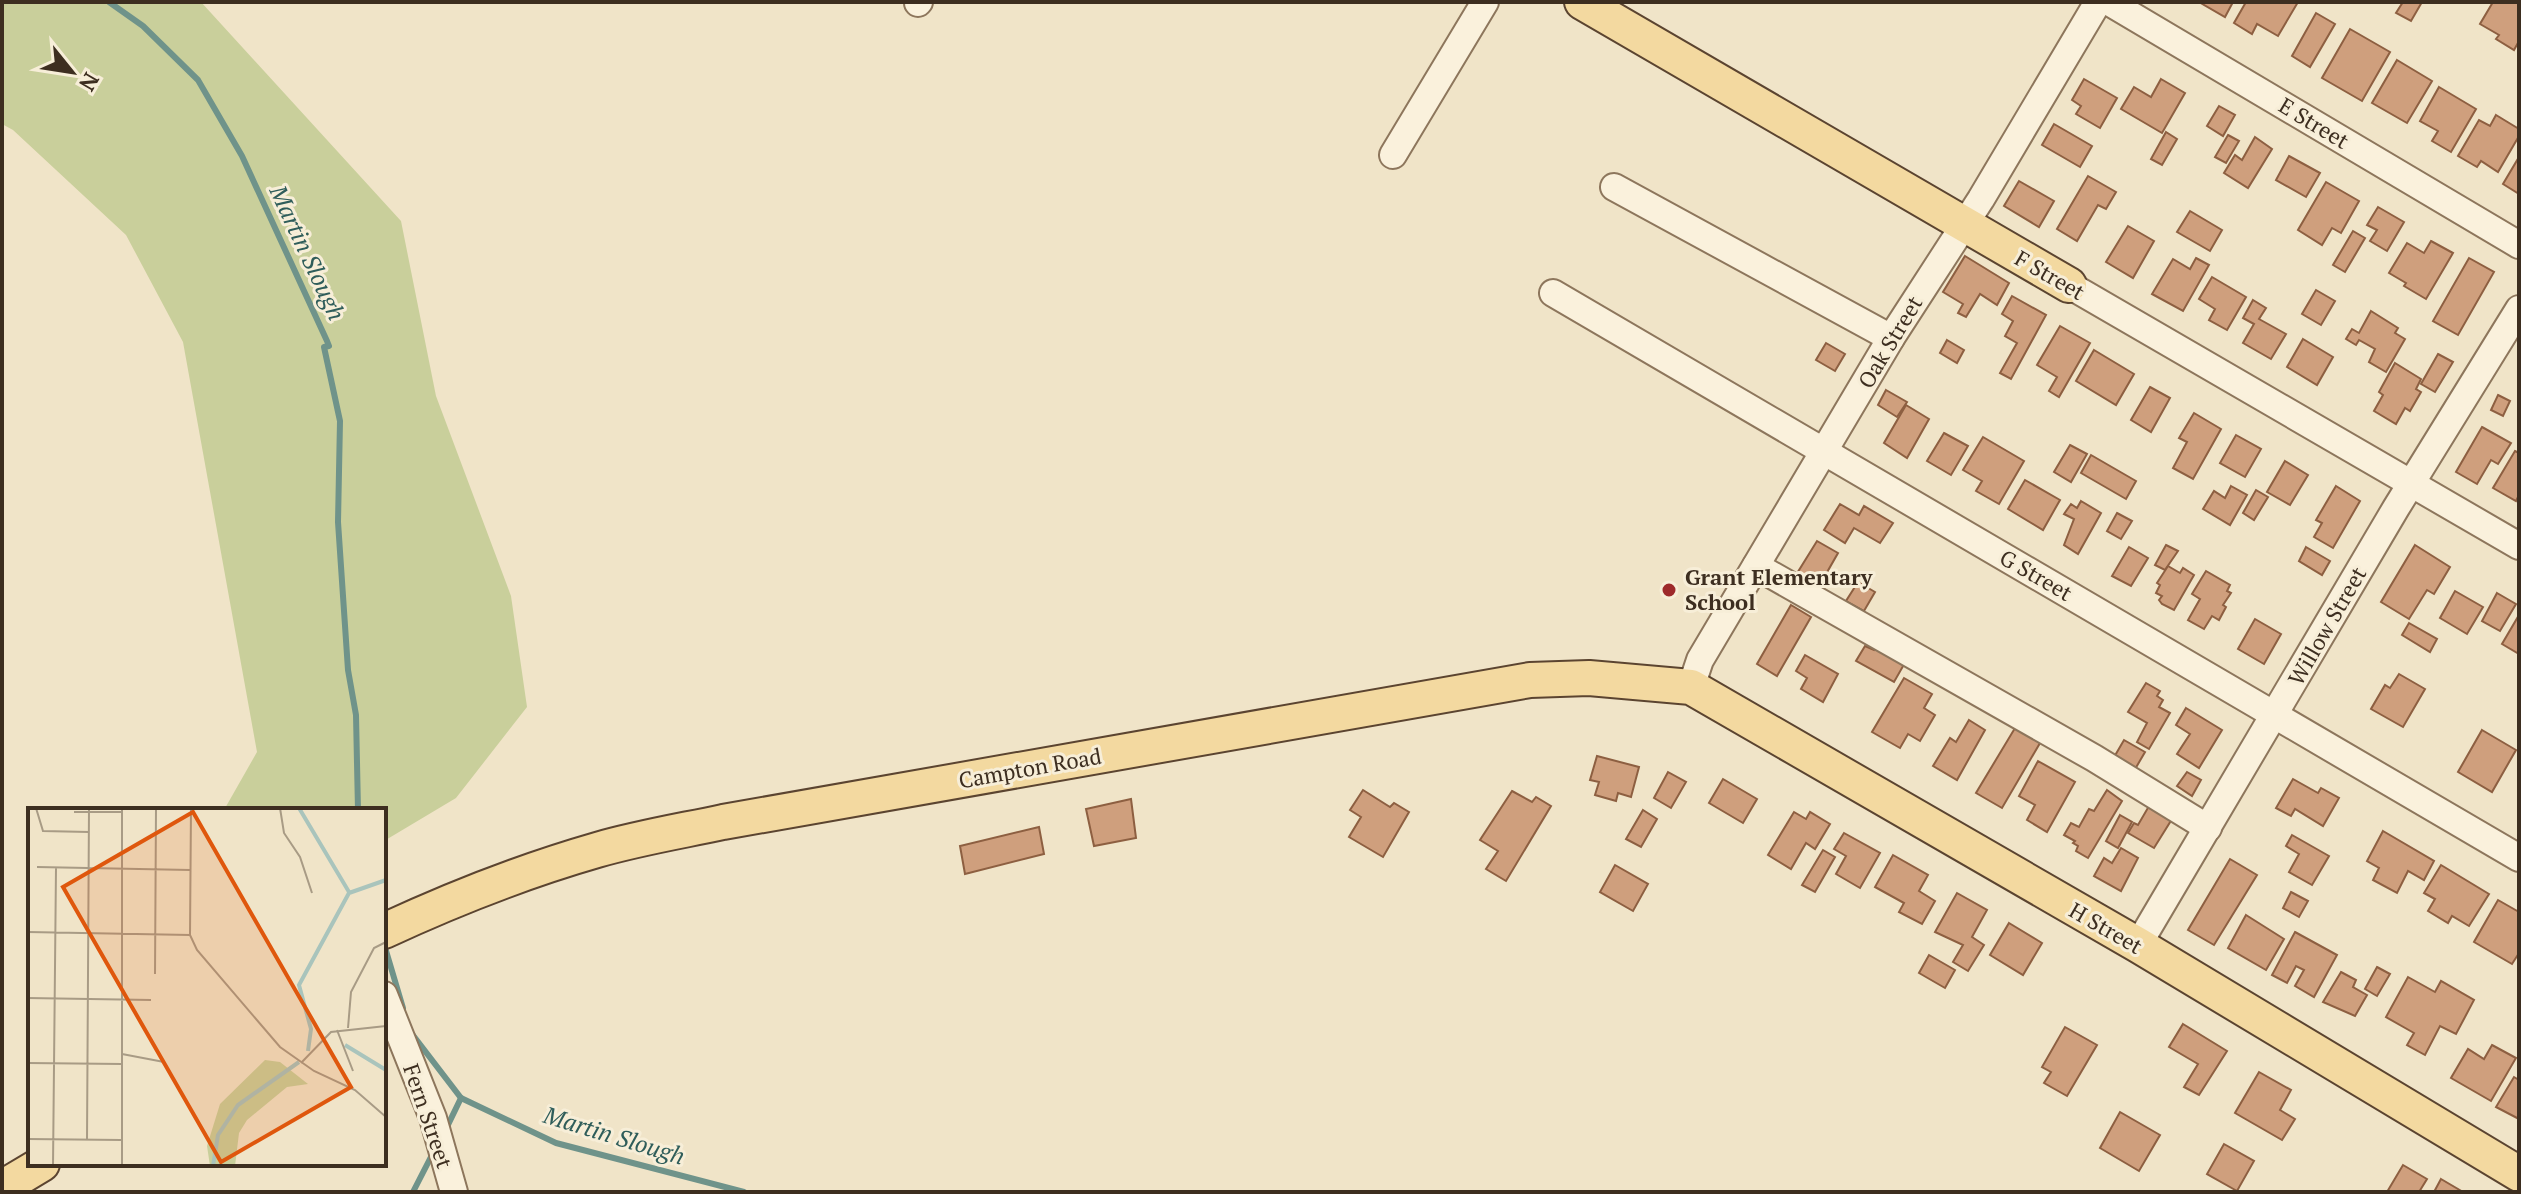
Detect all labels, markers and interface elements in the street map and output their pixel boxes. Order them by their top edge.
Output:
north arrow [32,32,112,112]
text: N [73,68,106,97]
street label: E Street [2274,90,2355,155]
water label: Martin Slough [262,179,353,325]
street label: F Street [2010,243,2090,306]
street label: Oak Street [1851,290,1928,393]
street label: G Street [1995,542,2078,607]
street label: Willow Street [2281,561,2372,690]
place label: Grant Elementary School [1685,562,1873,616]
marker: Grant Elementary School [1660,581,1678,599]
street label: Campton Road [956,741,1103,794]
inset map [28,808,386,1166]
street label: H Street [2064,895,2148,960]
street label: Fern Street [397,1060,460,1172]
water label: Martin Slough [539,1098,689,1172]

